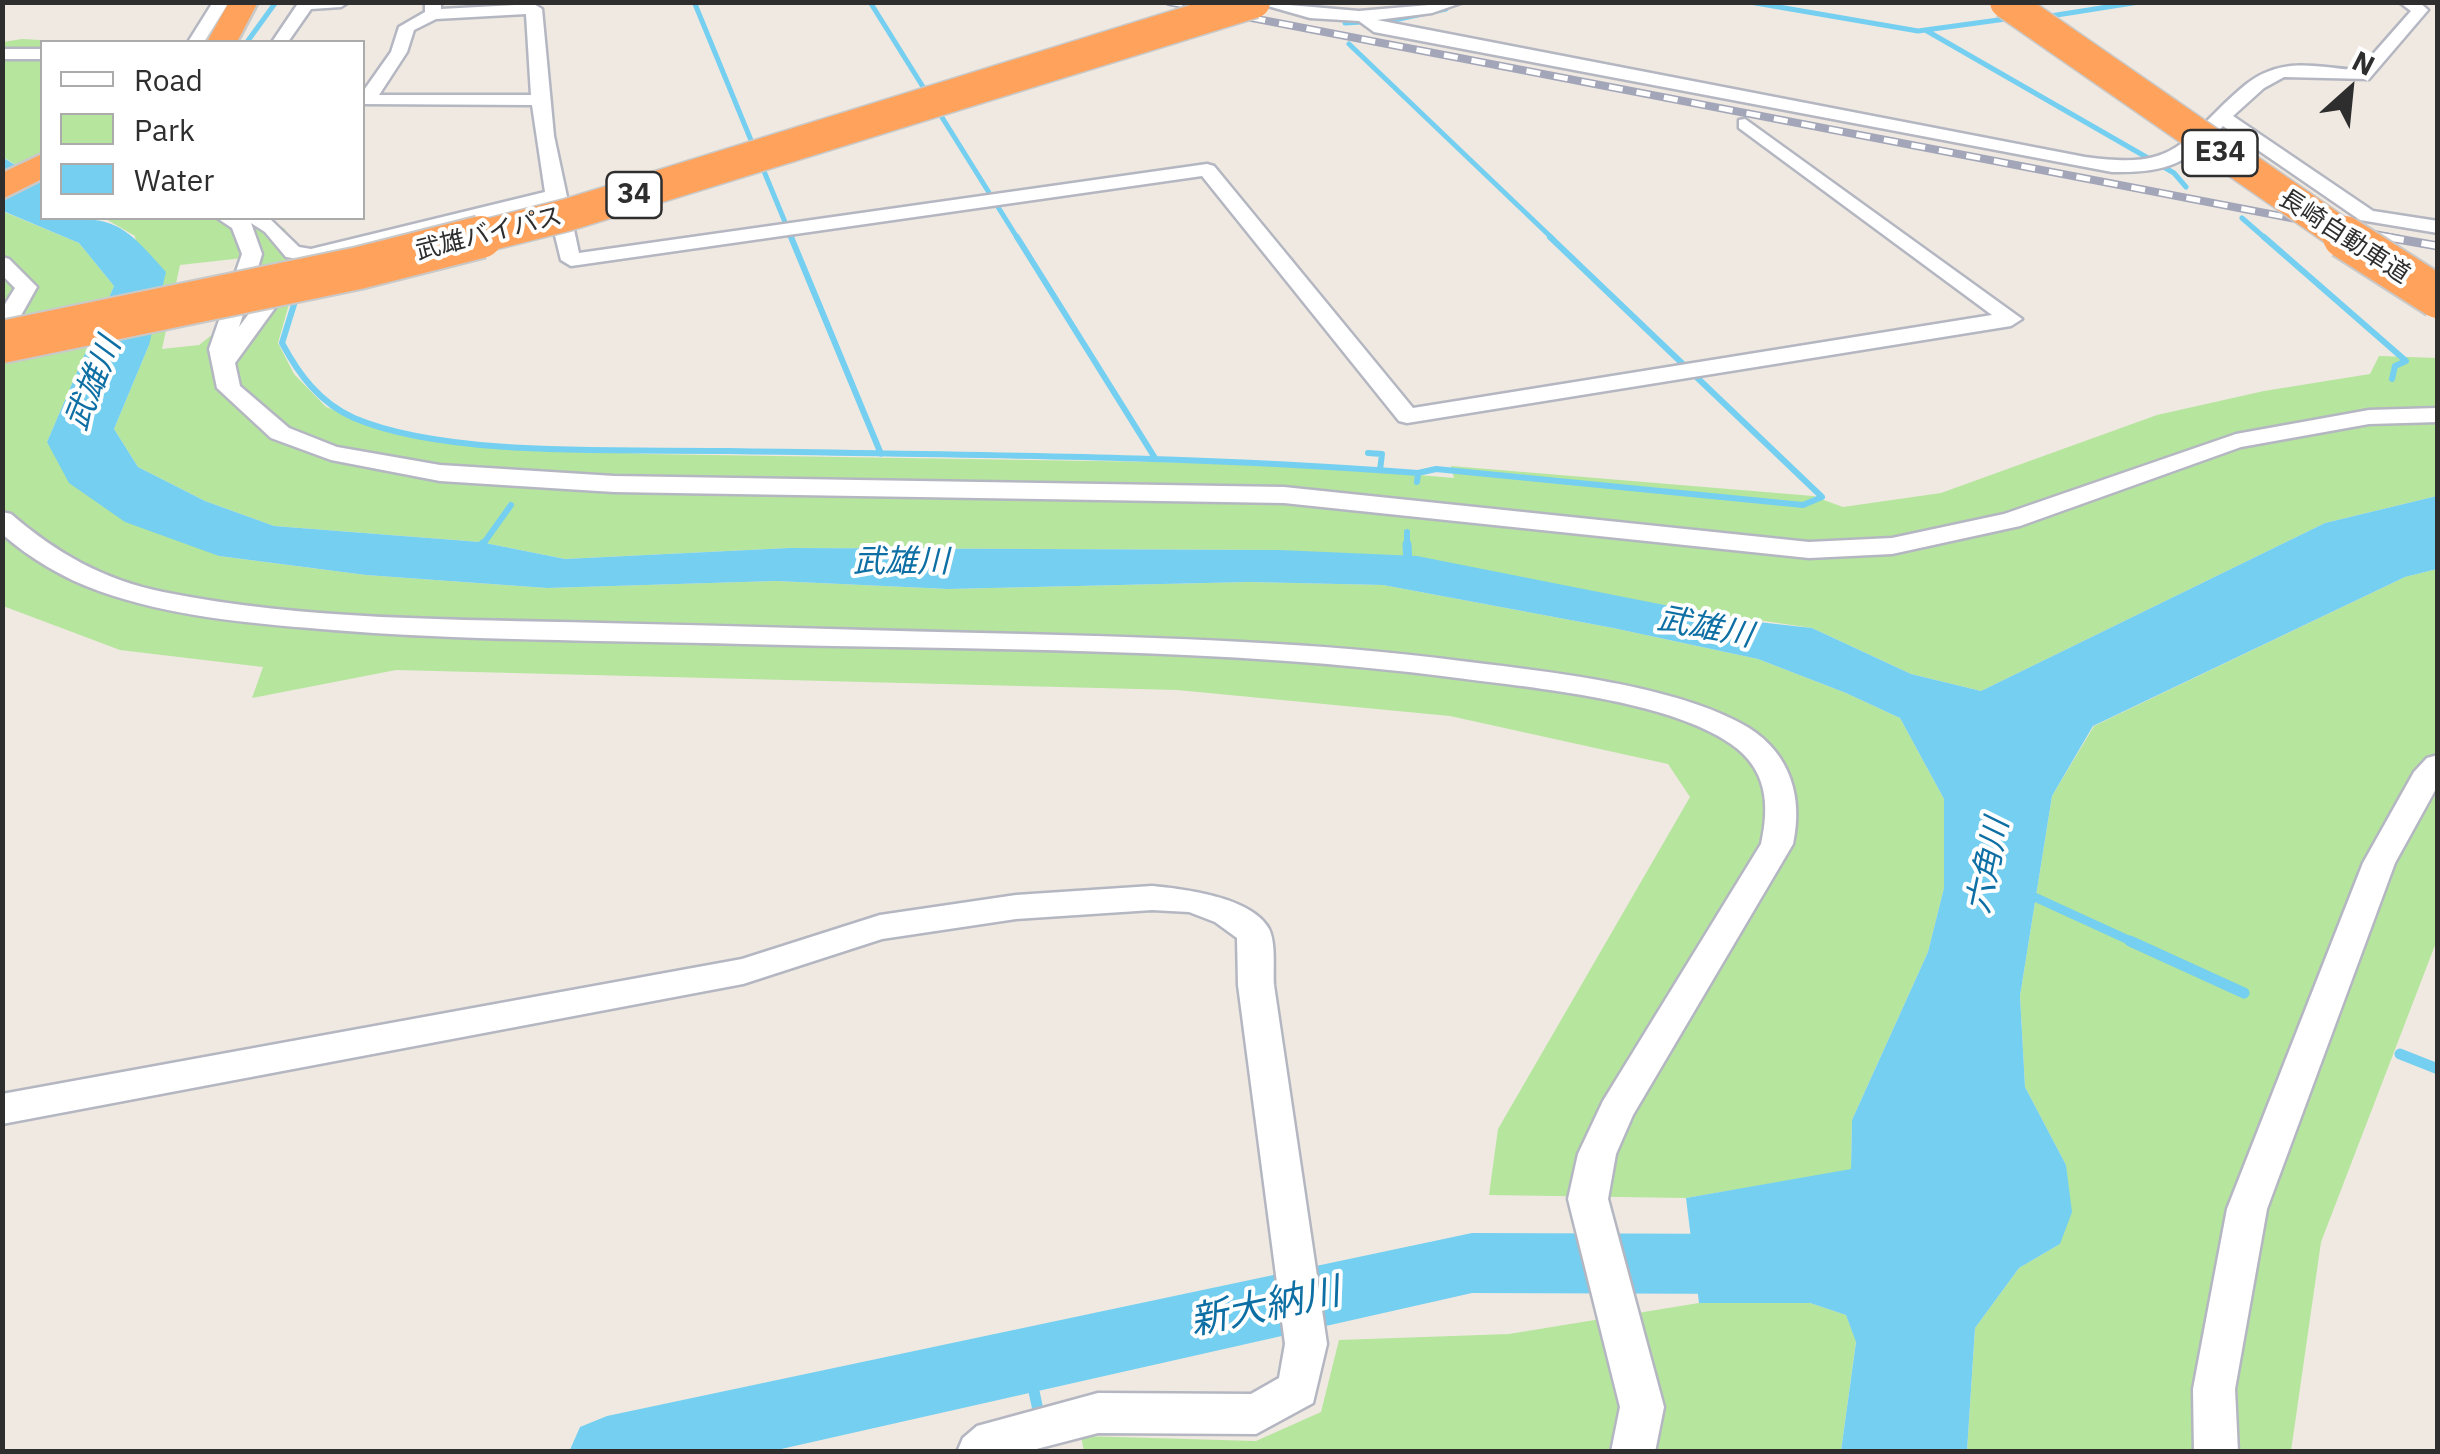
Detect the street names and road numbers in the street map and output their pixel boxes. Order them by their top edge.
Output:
road number: E34 [2182,130,2258,176]
road number: 34 [606,172,662,218]
street label: 長崎自動車道 [2273,184,2415,290]
street label: 武雄バイパス [413,201,565,267]

